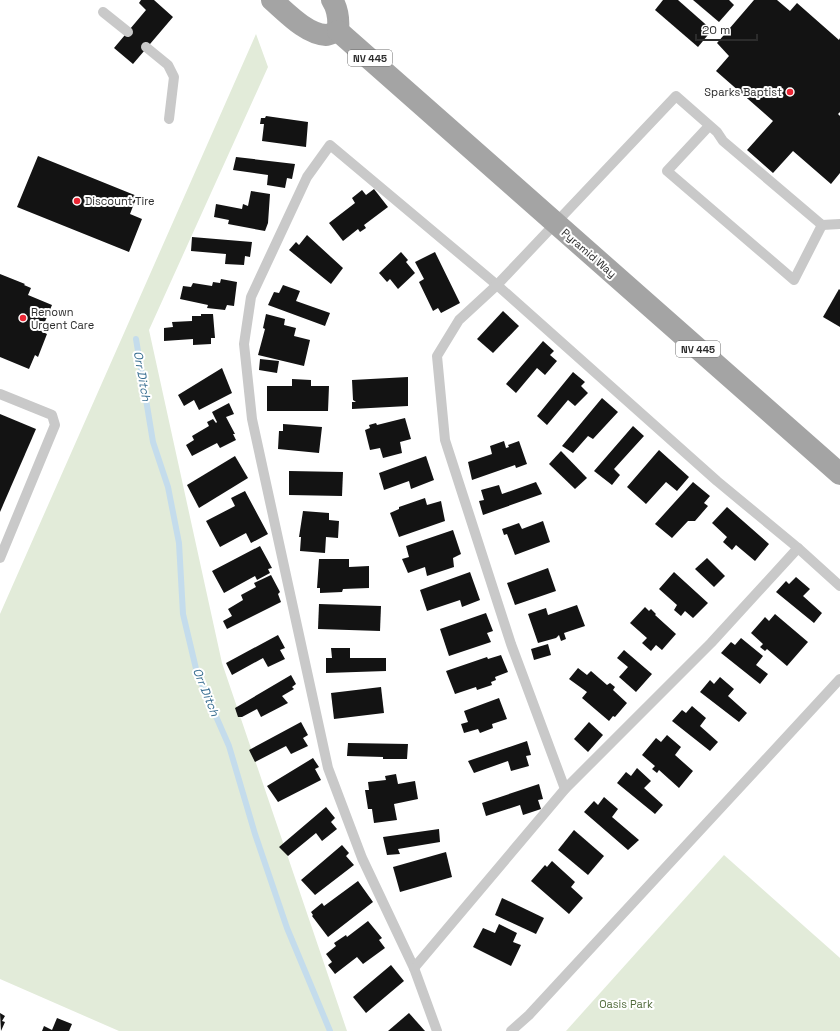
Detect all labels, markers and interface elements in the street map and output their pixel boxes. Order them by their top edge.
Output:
scale bar [696,16,757,42]
text: 20 m [702,22,730,38]
road number: NV 445 [348,50,392,66]
place label: Sparks Baptist [704,85,782,99]
marker: Sparks Baptist [785,87,795,97]
place label: Discount Tire [85,194,155,208]
marker: Discount Tire [72,196,82,206]
street label: Pyramid Way [559,225,619,281]
place label: Renown Urgent Care [31,305,94,332]
marker: Renown Urgent Care [18,313,28,323]
road number: NV 445 [676,341,720,357]
water label: Orr Ditch [130,350,154,403]
water label: Orr Ditch [189,665,223,719]
park label: Oasis Park [599,997,653,1011]

